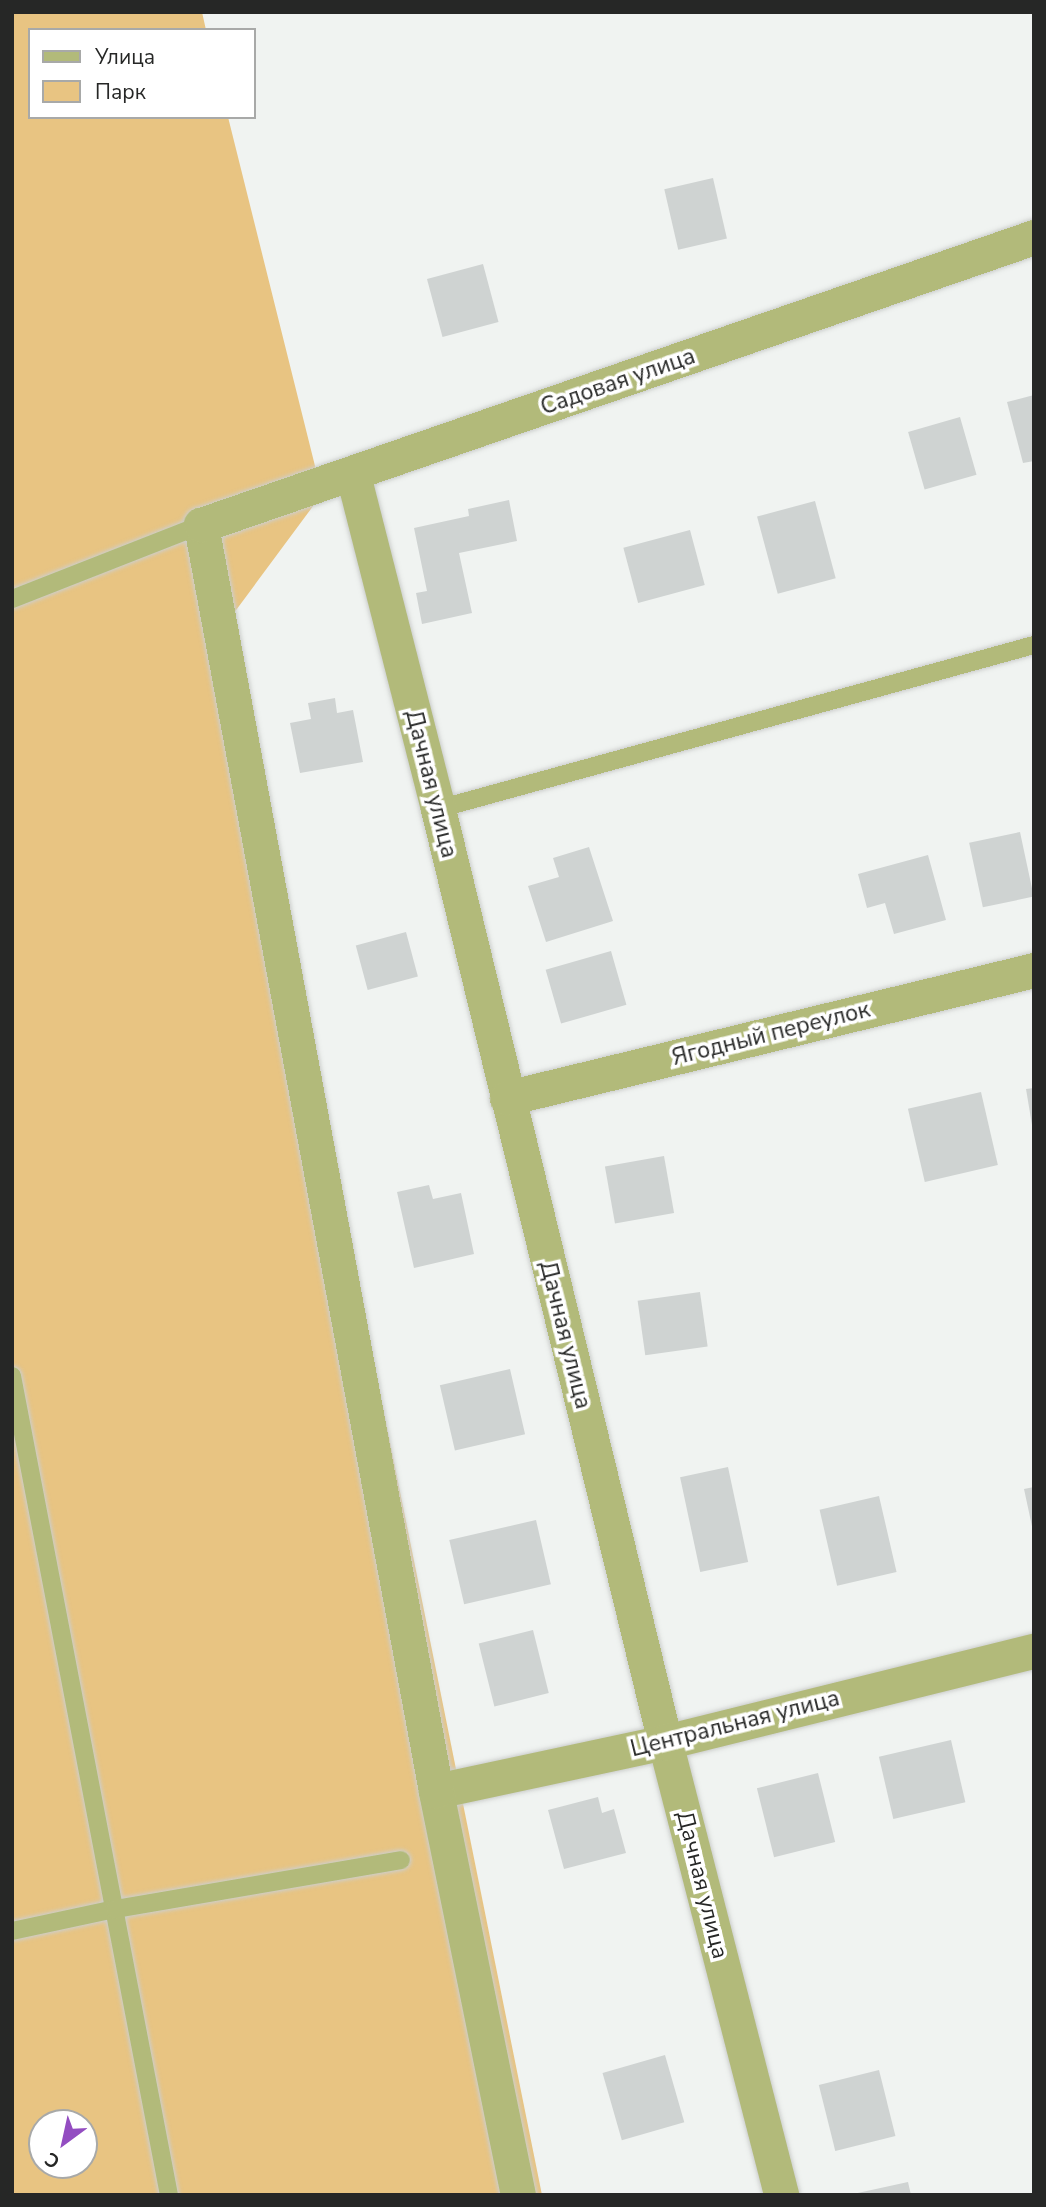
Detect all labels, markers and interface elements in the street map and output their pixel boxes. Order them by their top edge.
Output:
legend [28,28,256,119]
text: Улица [95,43,155,71]
text: Парк [95,78,146,106]
street label: Садовая улица [537,343,699,421]
street label: Дачная улица [399,707,463,861]
street label: Ягодный переулок [669,996,873,1072]
street label: Дачная улица [533,1258,597,1412]
street label: Центральная улица [628,1685,842,1763]
street label: Дачная улица [670,1808,734,1962]
north arrow [28,2109,98,2179]
text: С [40,2146,65,2174]

